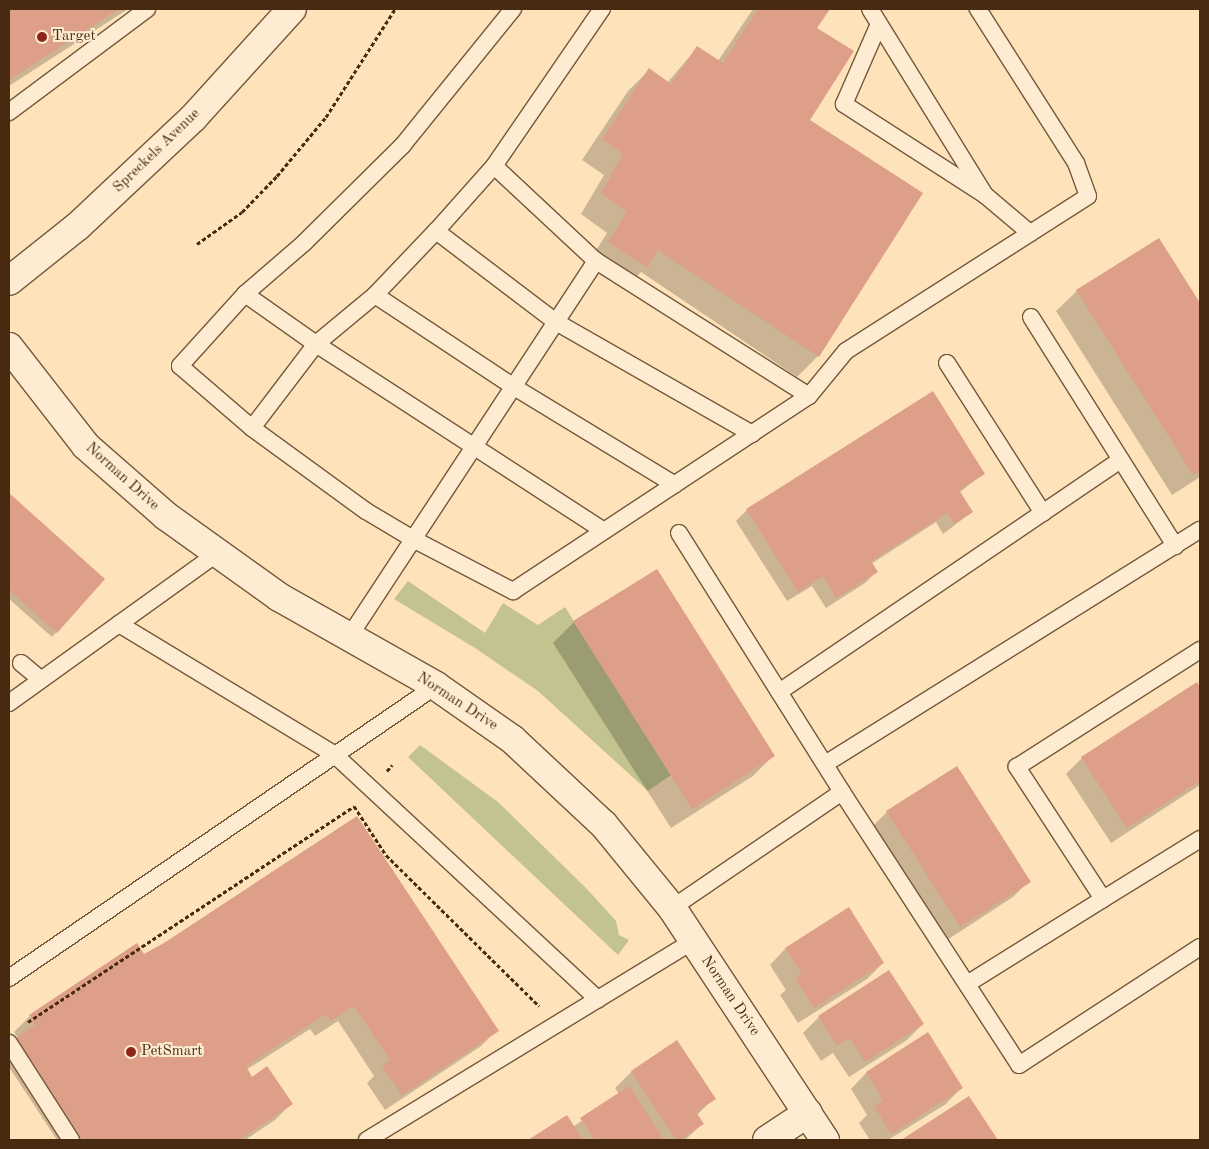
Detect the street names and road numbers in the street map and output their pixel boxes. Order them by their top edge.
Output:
street label: Spreckels Avenue [110,105,204,197]
street label: Norman Drive [81,439,163,515]
street label: Norman Drive [413,669,501,735]
street label: Norman Drive [697,953,763,1039]

